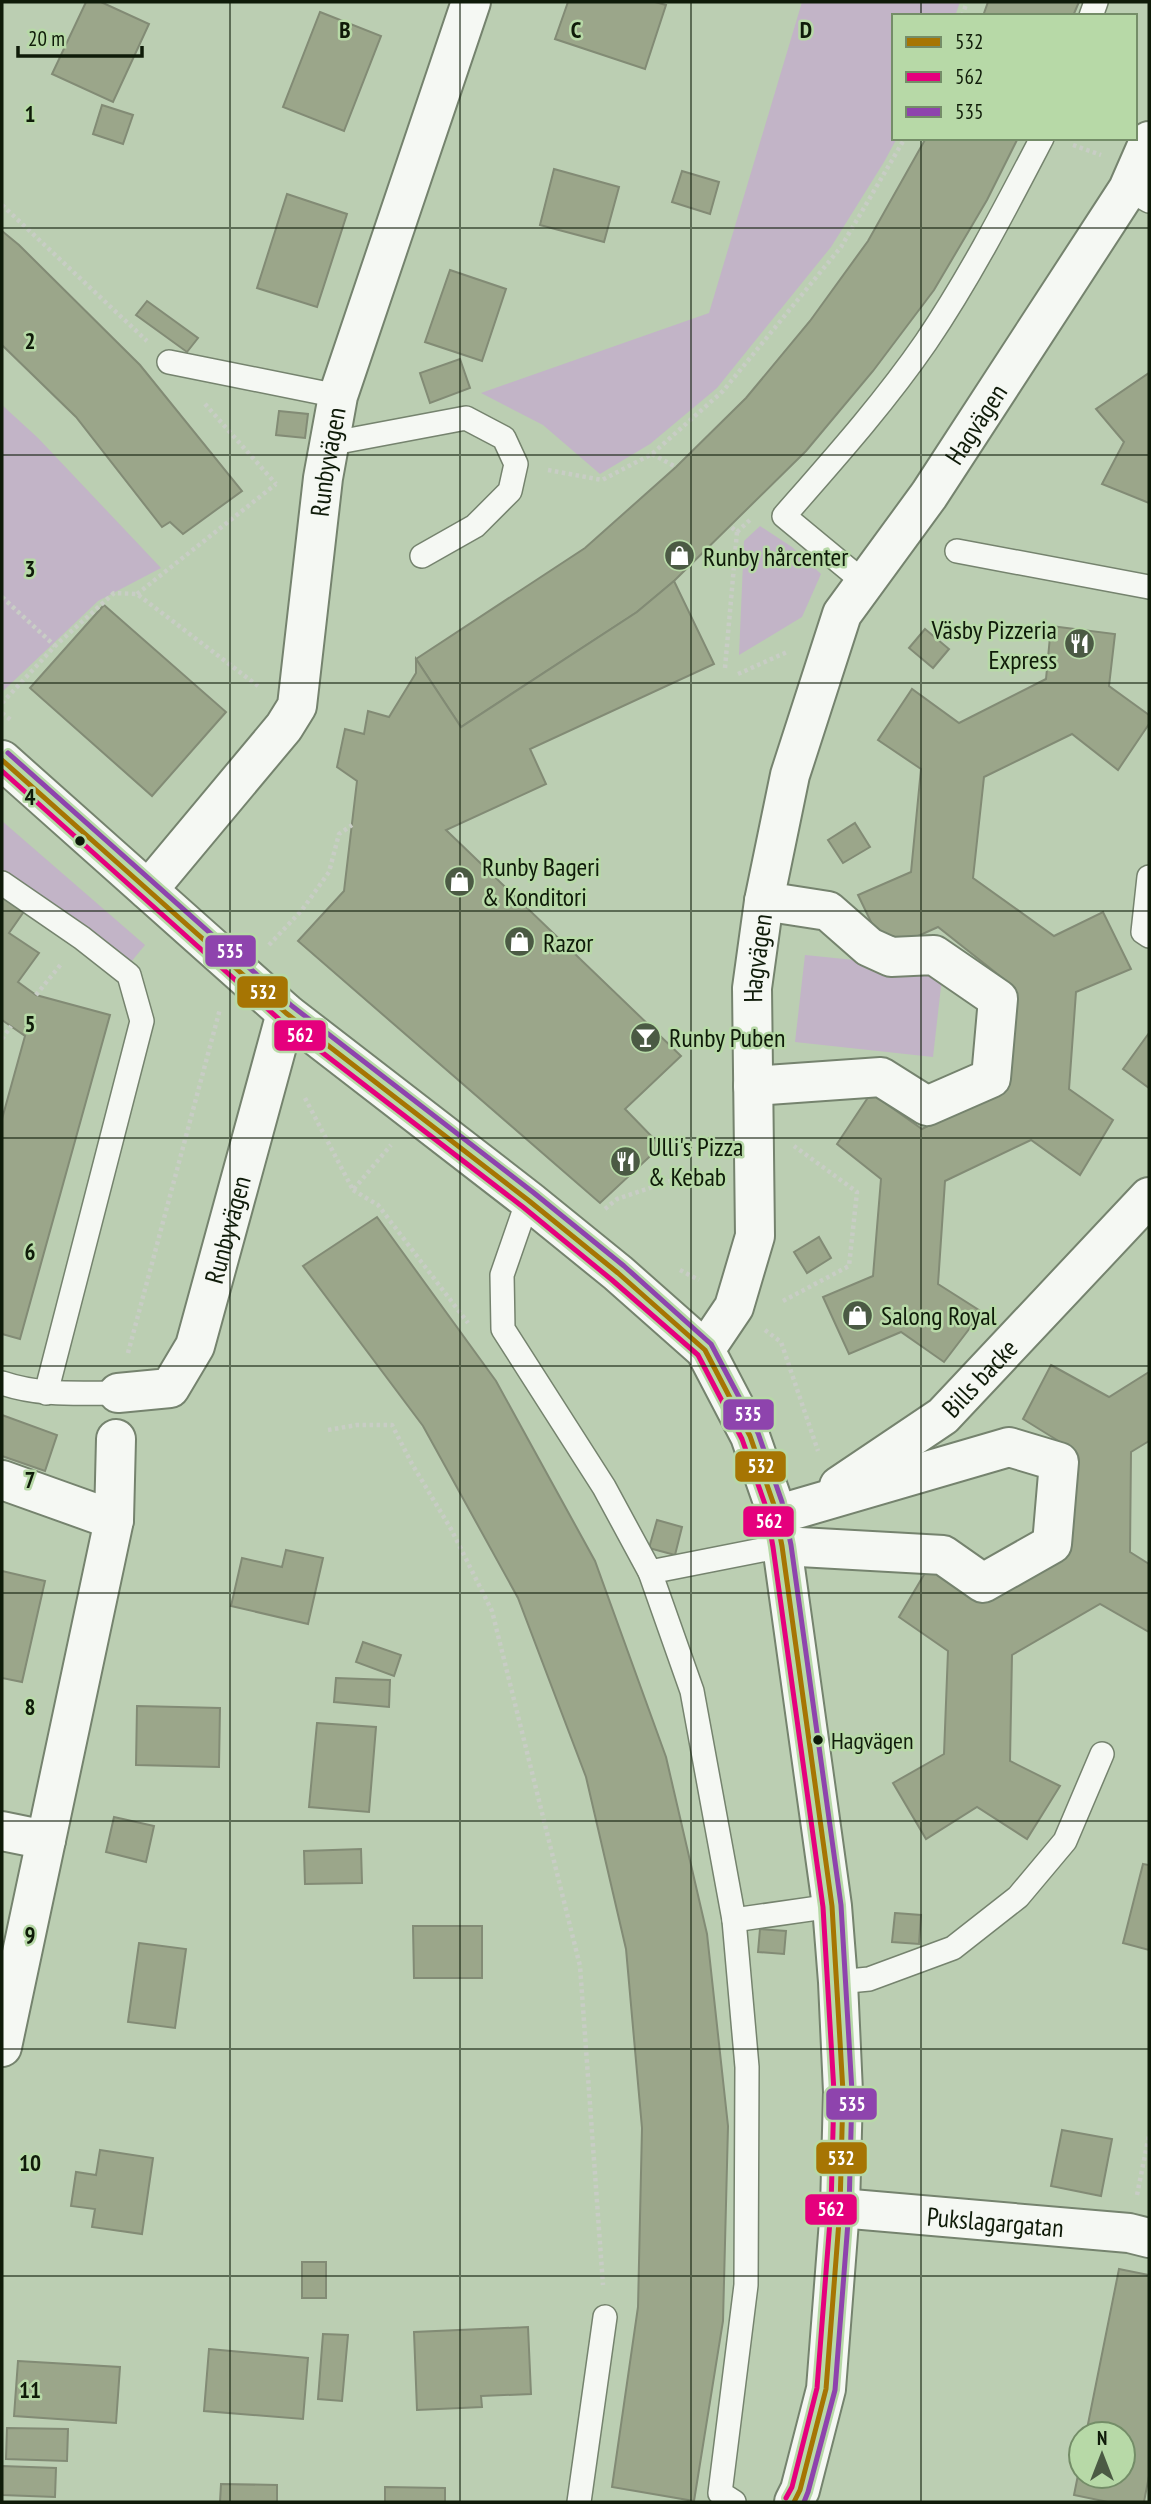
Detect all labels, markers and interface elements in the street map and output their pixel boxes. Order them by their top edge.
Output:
scale bar [18,14,142,58]
legend [892,14,1137,140]
text: B [339,15,351,44]
text: C [571,15,582,44]
text: D [800,15,812,44]
text: 20 m [28,25,65,52]
text: 532 [955,28,983,55]
text: 562 [955,63,983,90]
text: 535 [955,98,983,125]
text: 1 [25,99,36,128]
text: 2 [25,326,36,355]
street label: Hagvägen [937,377,1014,470]
street label: Runbyvägen [302,405,352,518]
shop icon: Runby hårcenter [663,539,697,573]
place label: Runby hårcenter [703,540,848,573]
text: 3 [25,554,36,583]
place label: Väsby Pizzeria Express [930,613,1057,676]
restaurant icon: Väsby Pizzeria Express [1063,627,1097,661]
text: 4 [25,782,36,811]
unlabelled marker [73,834,87,848]
place label: Runby Bageri & Konditori [482,850,600,913]
shop icon: Runby Bageri & Konditori [442,864,476,898]
street label: Hagvägen [736,912,779,1003]
shop icon: Razor [503,925,537,959]
place label: Razor [543,926,593,959]
line badge: 535 [204,934,257,968]
text: 535 [216,939,244,963]
line badge: 532 [236,975,289,1009]
text: 532 [249,980,277,1004]
text: 5 [25,1009,36,1038]
line badge: 562 [273,1019,327,1052]
bar icon: Runby Puben [629,1020,663,1054]
place label: Runby Puben [669,1021,785,1054]
text: 562 [286,1023,314,1047]
place label: Ulli's Pizza & Kebab [648,1130,743,1193]
restaurant icon: Ulli's Pizza & Kebab [608,1144,642,1178]
street label: Runbyvägen [196,1172,257,1287]
text: 6 [25,1237,36,1266]
shop icon: Salong Royal [841,1298,875,1332]
place label: Salong Royal [881,1299,997,1332]
street label: Bills backe [934,1331,1024,1424]
line badge: 535 [722,1398,775,1431]
text: 535 [734,1402,762,1426]
line badge: 532 [734,1450,787,1483]
text: 532 [747,1454,775,1478]
text: 7 [25,1465,36,1494]
line badge: 562 [742,1505,795,1538]
text: 562 [755,1509,783,1533]
text: 8 [25,1692,36,1721]
place label: Hagvägen [831,1725,914,1756]
marker: Hagvägen [811,1733,825,1747]
text: 9 [25,1920,36,1949]
line badge: 535 [825,2087,878,2121]
text: 535 [838,2092,866,2116]
line badge: 532 [815,2141,868,2175]
text: 532 [827,2146,855,2170]
text: 10 [19,2148,41,2177]
line badge: 562 [804,2193,858,2226]
text: 562 [817,2197,845,2221]
street label: Pukslagargatan [926,2199,1065,2244]
text: 11 [19,2375,41,2404]
north arrow [1067,2420,1137,2490]
text: N [1097,2426,1107,2450]

